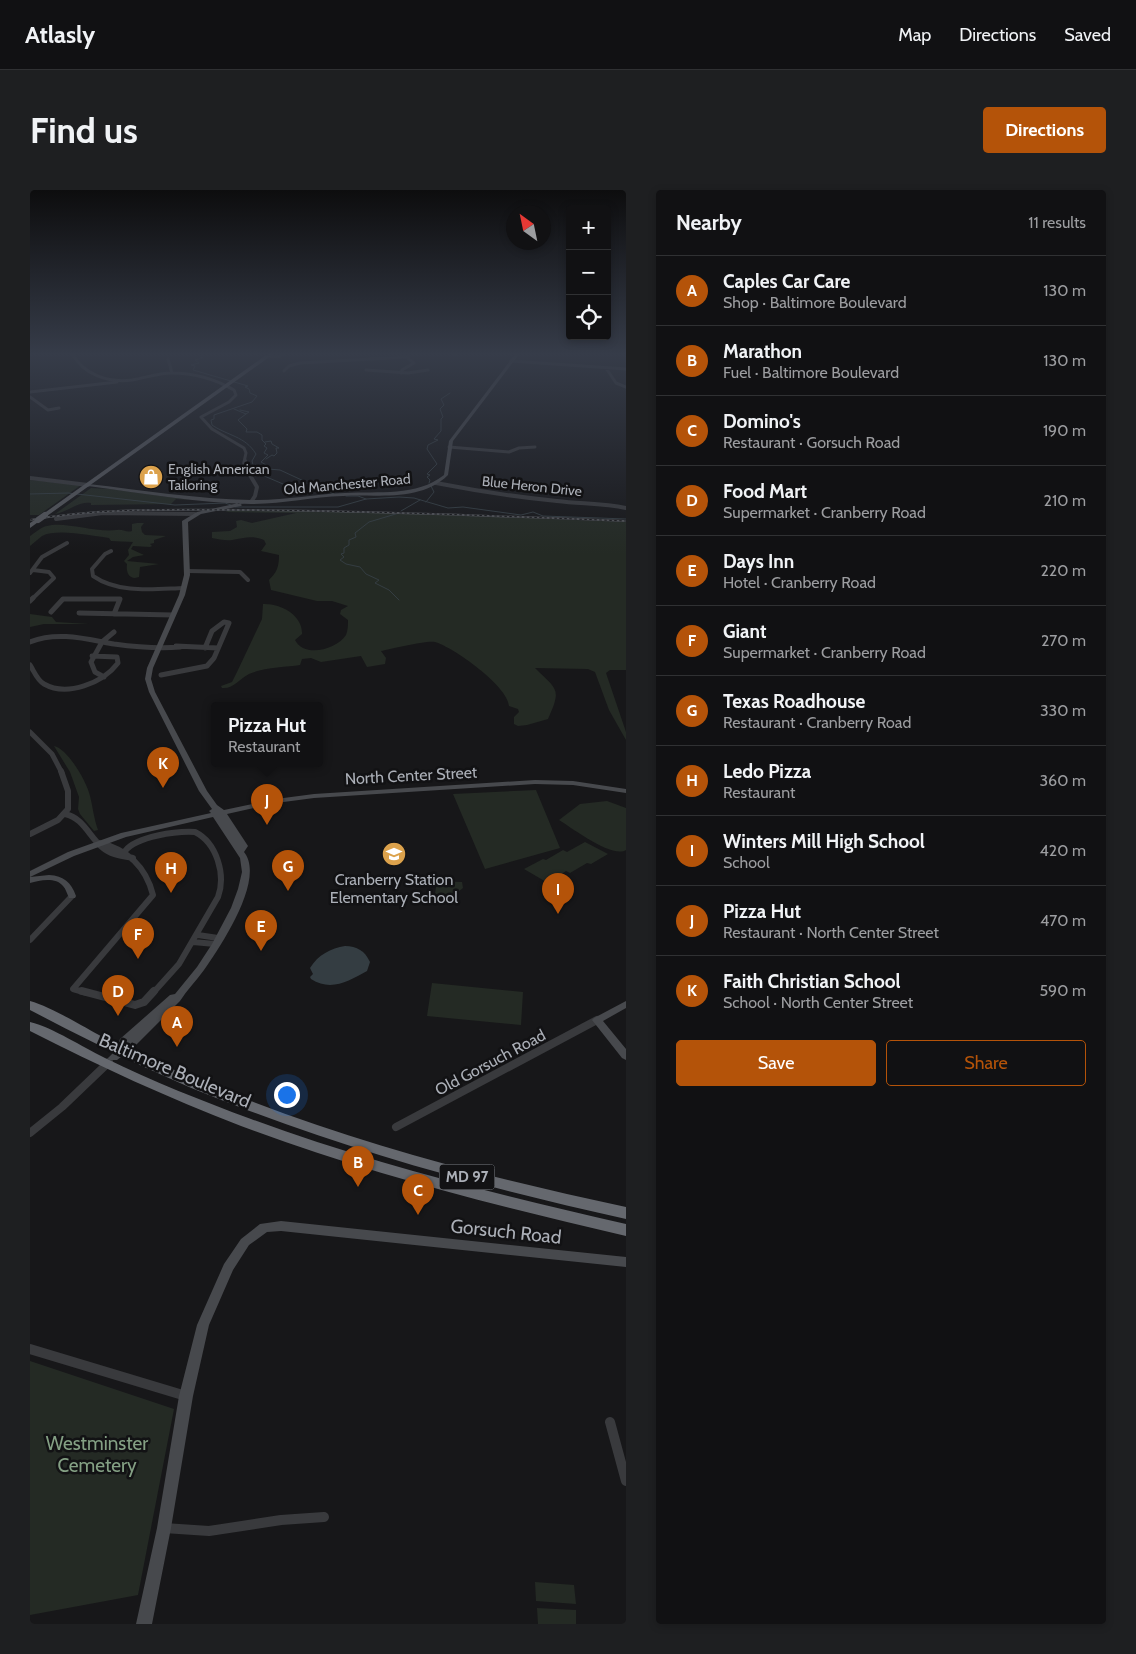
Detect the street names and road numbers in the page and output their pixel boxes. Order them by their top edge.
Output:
street label: Old Manchester Road [283,469,411,499]
street label: Blue Heron Drive [481,472,583,500]
street label: North Center Street [344,763,478,788]
street label: Old Gorsuch Road [432,1025,549,1100]
street label: Baltimore Boulevard [95,1028,254,1113]
road number: MD 97 [440,1164,494,1190]
street label: Gorsuch Road [449,1214,563,1249]

